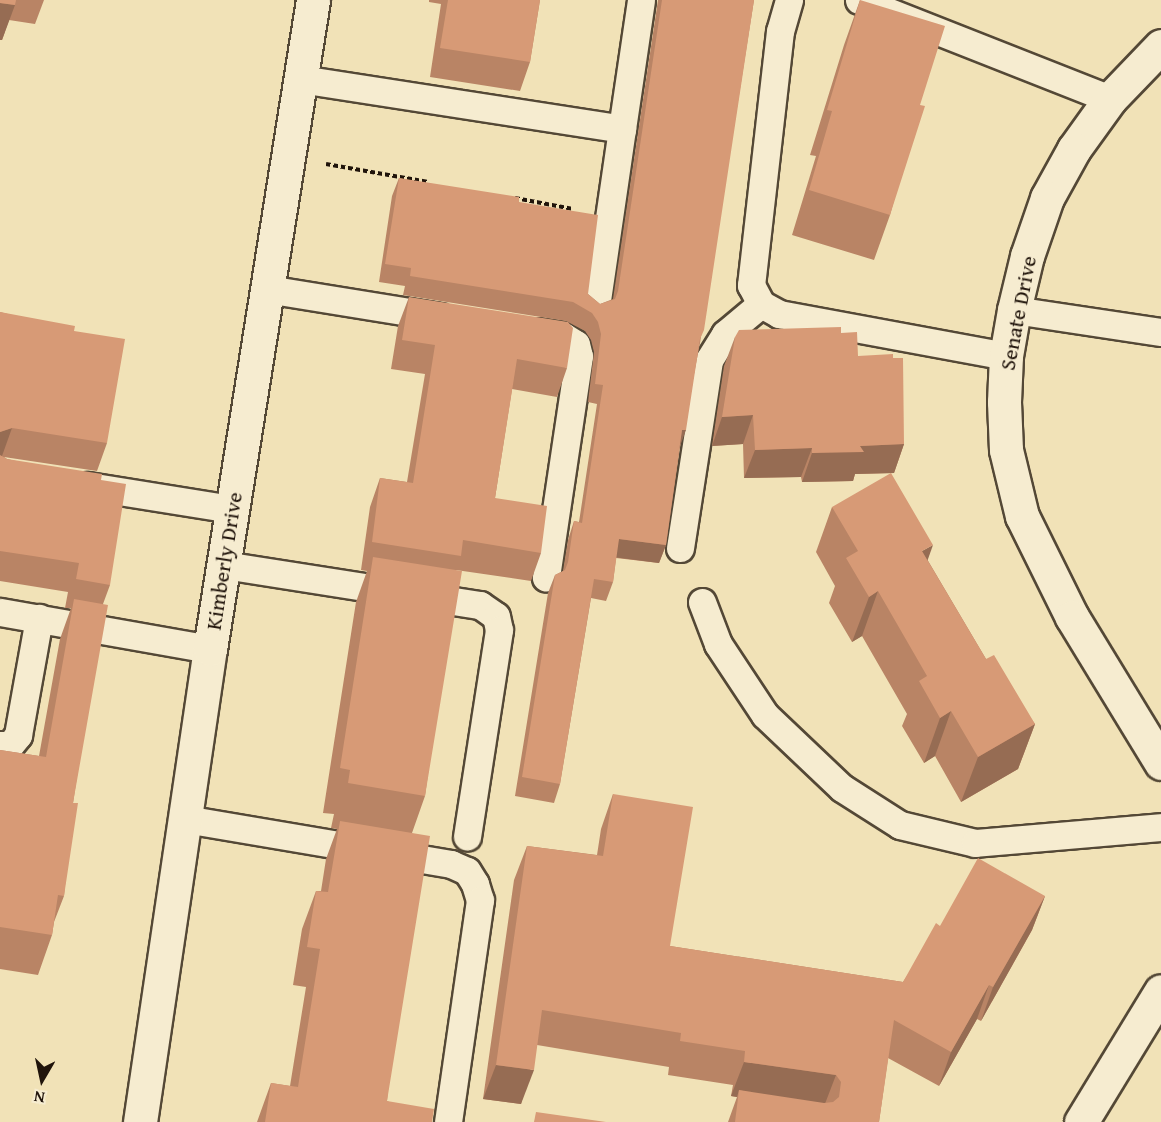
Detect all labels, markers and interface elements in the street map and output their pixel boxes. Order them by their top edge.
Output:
street label: Senate Drive [994,253,1042,373]
street label: Kimberly Drive [200,490,248,632]
north arrow [12,1050,72,1110]
text: N [32,1085,46,1110]

